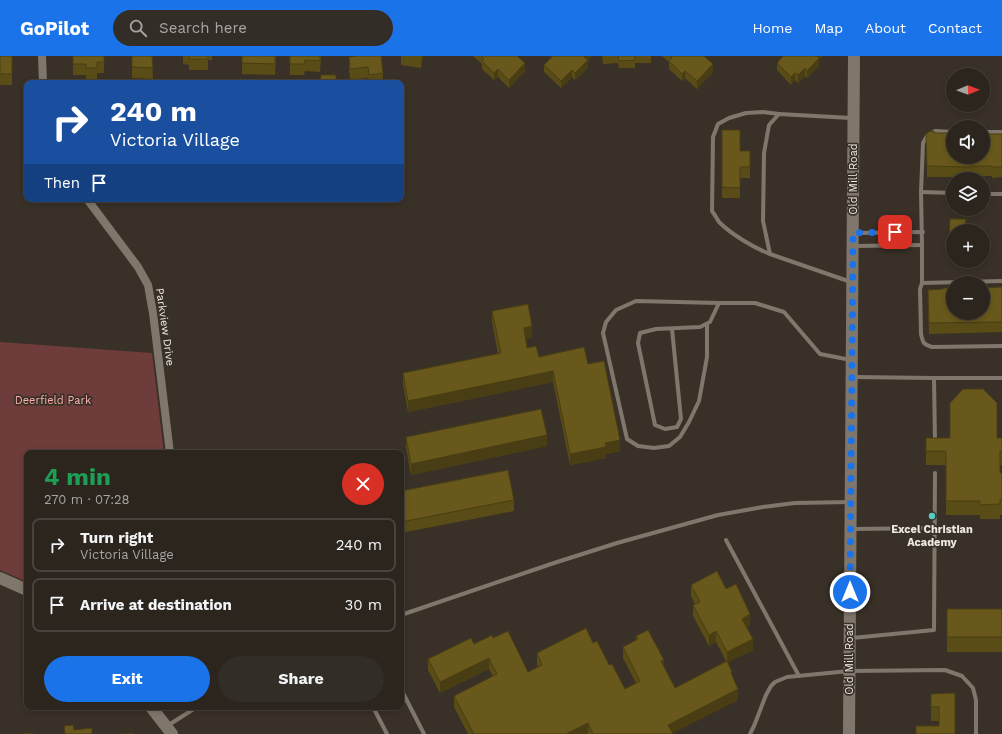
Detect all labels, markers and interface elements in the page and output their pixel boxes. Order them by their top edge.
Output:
search box [113,10,393,46]
text: GoPilot [20,17,89,40]
icon: search [127,17,149,39]
text: Search here [159,19,247,37]
text: Home [752,20,792,36]
text: Map [814,20,843,36]
text: About [865,20,906,36]
text: Contact [928,20,982,36]
north arrow [946,68,990,112]
map controls [946,68,990,320]
text: 240 m [110,95,197,128]
icon: right [44,96,96,148]
button: sound [946,120,990,164]
text: Victoria Village [110,129,240,150]
street label: Old Mill Road [847,143,860,215]
icon: arrive [88,172,110,194]
button: layers [946,172,990,216]
text: Then [44,174,80,192]
pin [878,215,912,249]
icon: arrive [884,221,906,243]
button: + [946,224,990,268]
button: − [946,276,990,320]
street label: Parkview Drive [153,287,177,367]
park label: Deerfield Park [15,394,91,407]
text: 4 min [44,463,111,491]
button: close [342,463,384,505]
text: 270 m · 07:28 [44,492,130,507]
marker: Excel Christian Academy [927,511,937,521]
place label: Excel Christian Academy [891,523,973,549]
text: Turn right [80,529,153,547]
icon: right [46,534,68,556]
text: 240 m [336,536,382,554]
text: Victoria Village [80,547,174,562]
position arrow [829,571,871,613]
icon: arrive [46,594,68,616]
text: Arrive at destination [80,596,232,614]
text: 30 m [345,596,382,614]
street label: Old Mill Road [843,623,856,695]
button: Exit [44,656,210,702]
button: Share [218,656,384,702]

